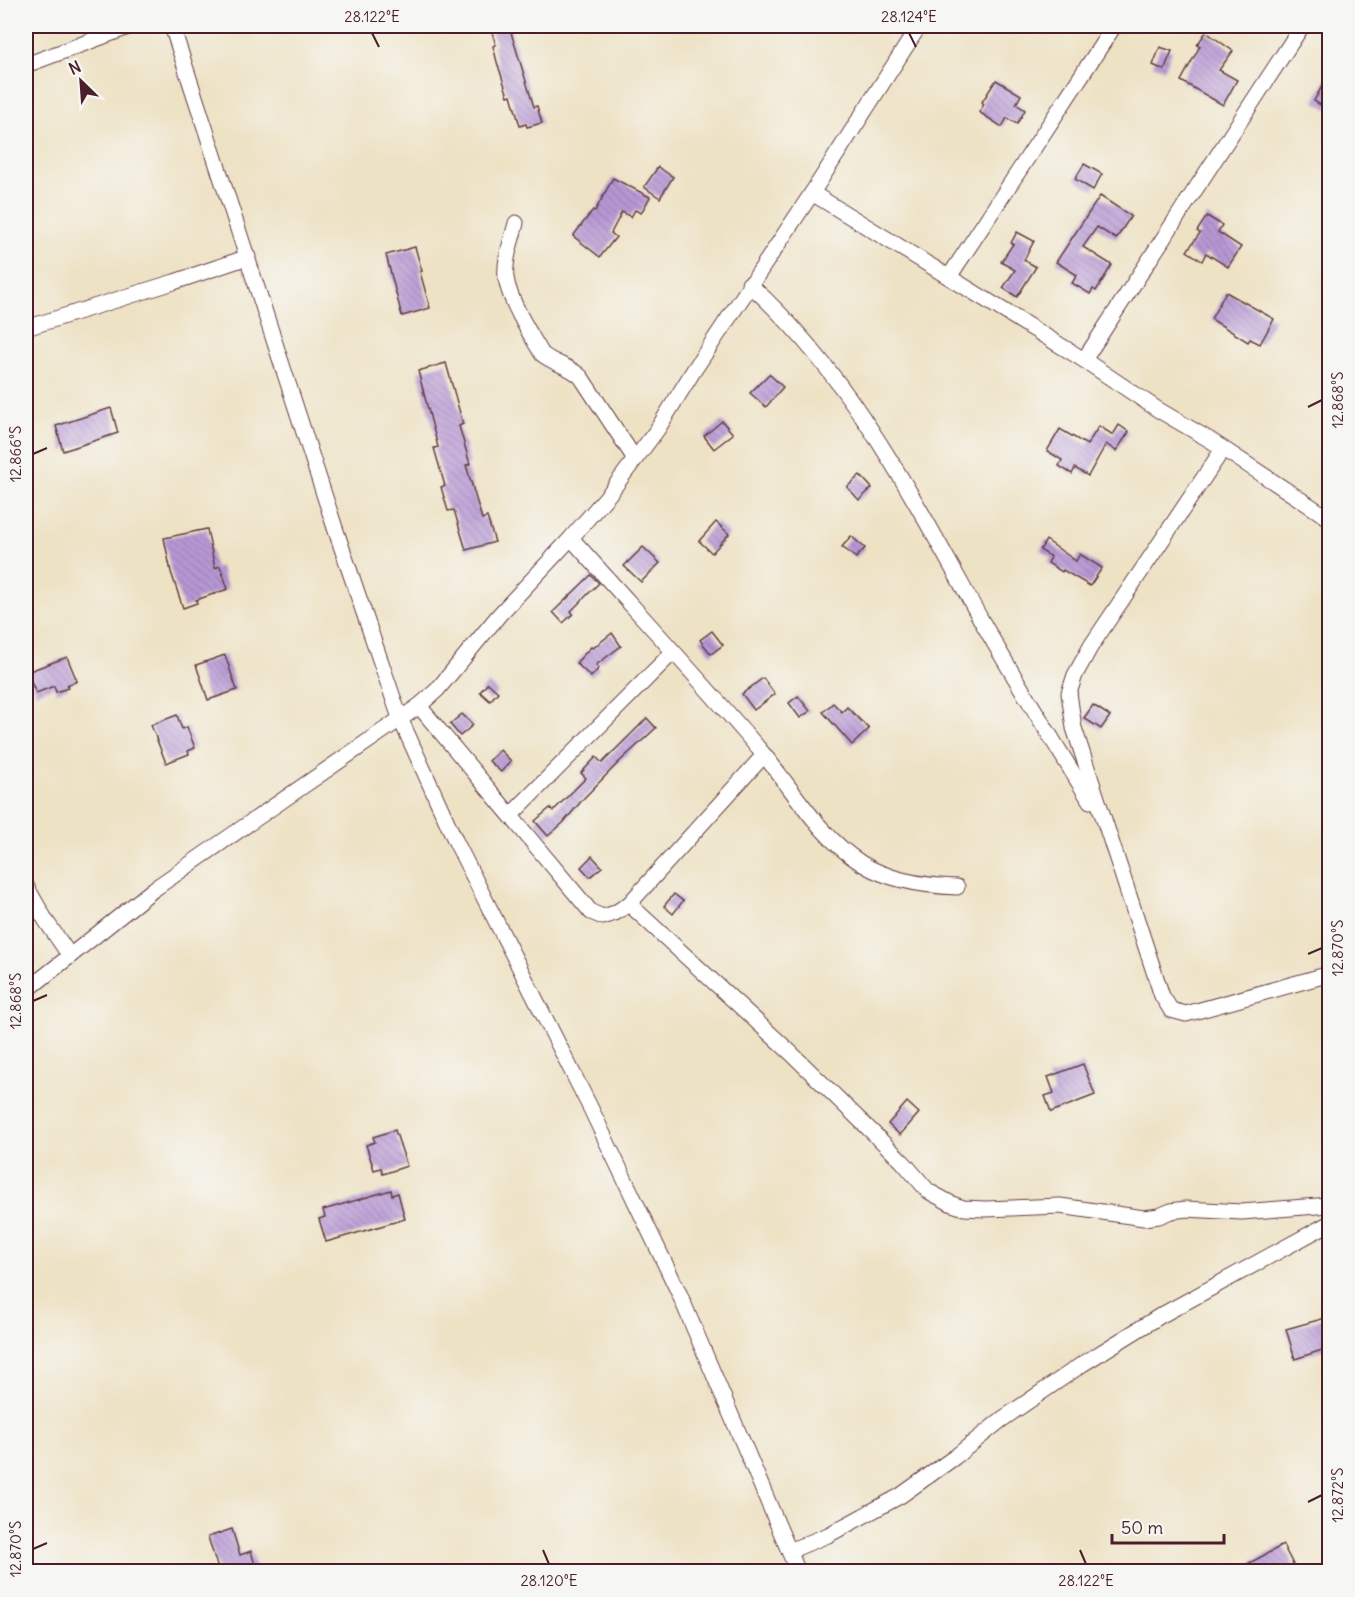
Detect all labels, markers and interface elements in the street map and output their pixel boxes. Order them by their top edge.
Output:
text: 28.122°E [344,7,400,26]
text: 28.124°E [881,7,937,26]
north arrow [51,51,111,111]
text: N [65,56,84,79]
text: 12.868°S [1328,372,1347,428]
text: 12.866°S [6,426,25,482]
text: 12.870°S [1328,920,1347,976]
text: 12.868°S [6,973,25,1029]
text: 12.872°S [1328,1468,1347,1522]
scale bar [1112,1507,1224,1545]
text: 50 m [1121,1516,1163,1539]
text: 12.870°S [6,1521,25,1577]
text: 28.120°E [520,1571,578,1590]
text: 28.122°E [1058,1571,1114,1590]

